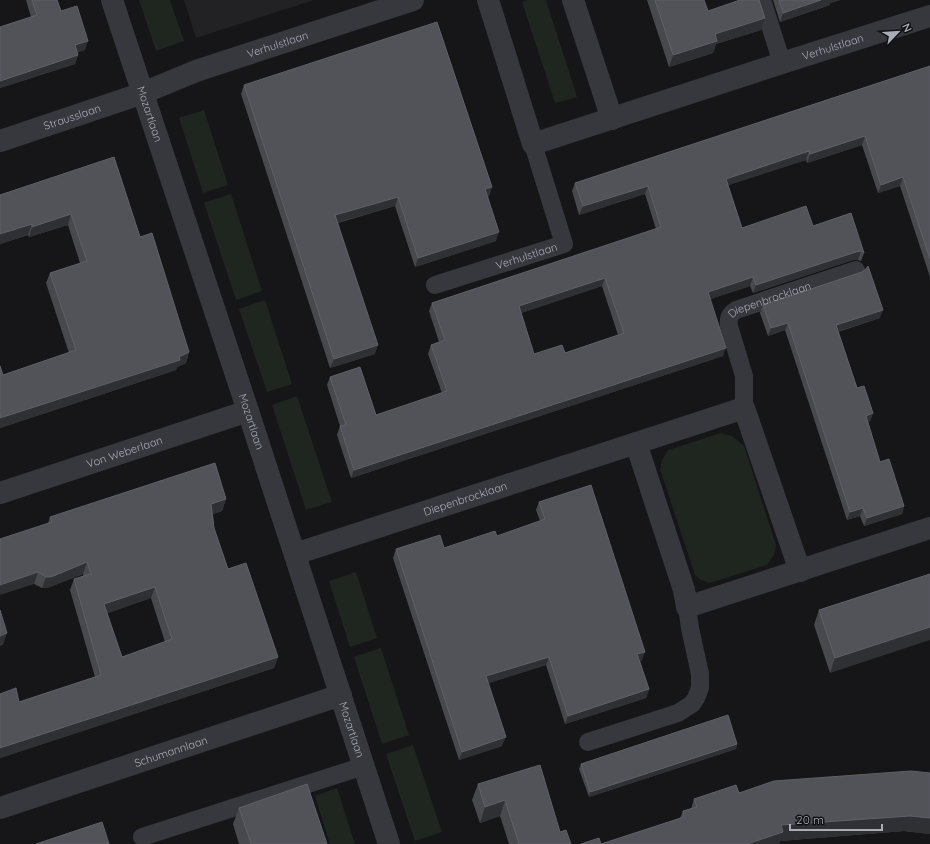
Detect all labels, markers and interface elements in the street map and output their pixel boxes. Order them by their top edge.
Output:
north arrow [878,12,918,52]
text: N [899,21,915,34]
street label: Verhulstlaan [245,28,310,61]
street label: Verhulstlaan [800,31,865,63]
street label: Mozartlaan [134,84,165,144]
street label: Strausslaan [42,101,103,133]
street label: Verhulstlaan [494,240,559,272]
street label: Diepenbrocklaan [725,279,813,321]
street label: Mozartlaan [236,392,267,451]
street label: Von Weberlaan [85,433,164,471]
street label: Diepenbrocklaan [422,479,509,519]
street label: Mozartlaan [336,700,367,759]
street label: Schumannlaan [133,733,209,770]
scale bar [790,806,882,832]
text: 20 m [796,812,824,827]

